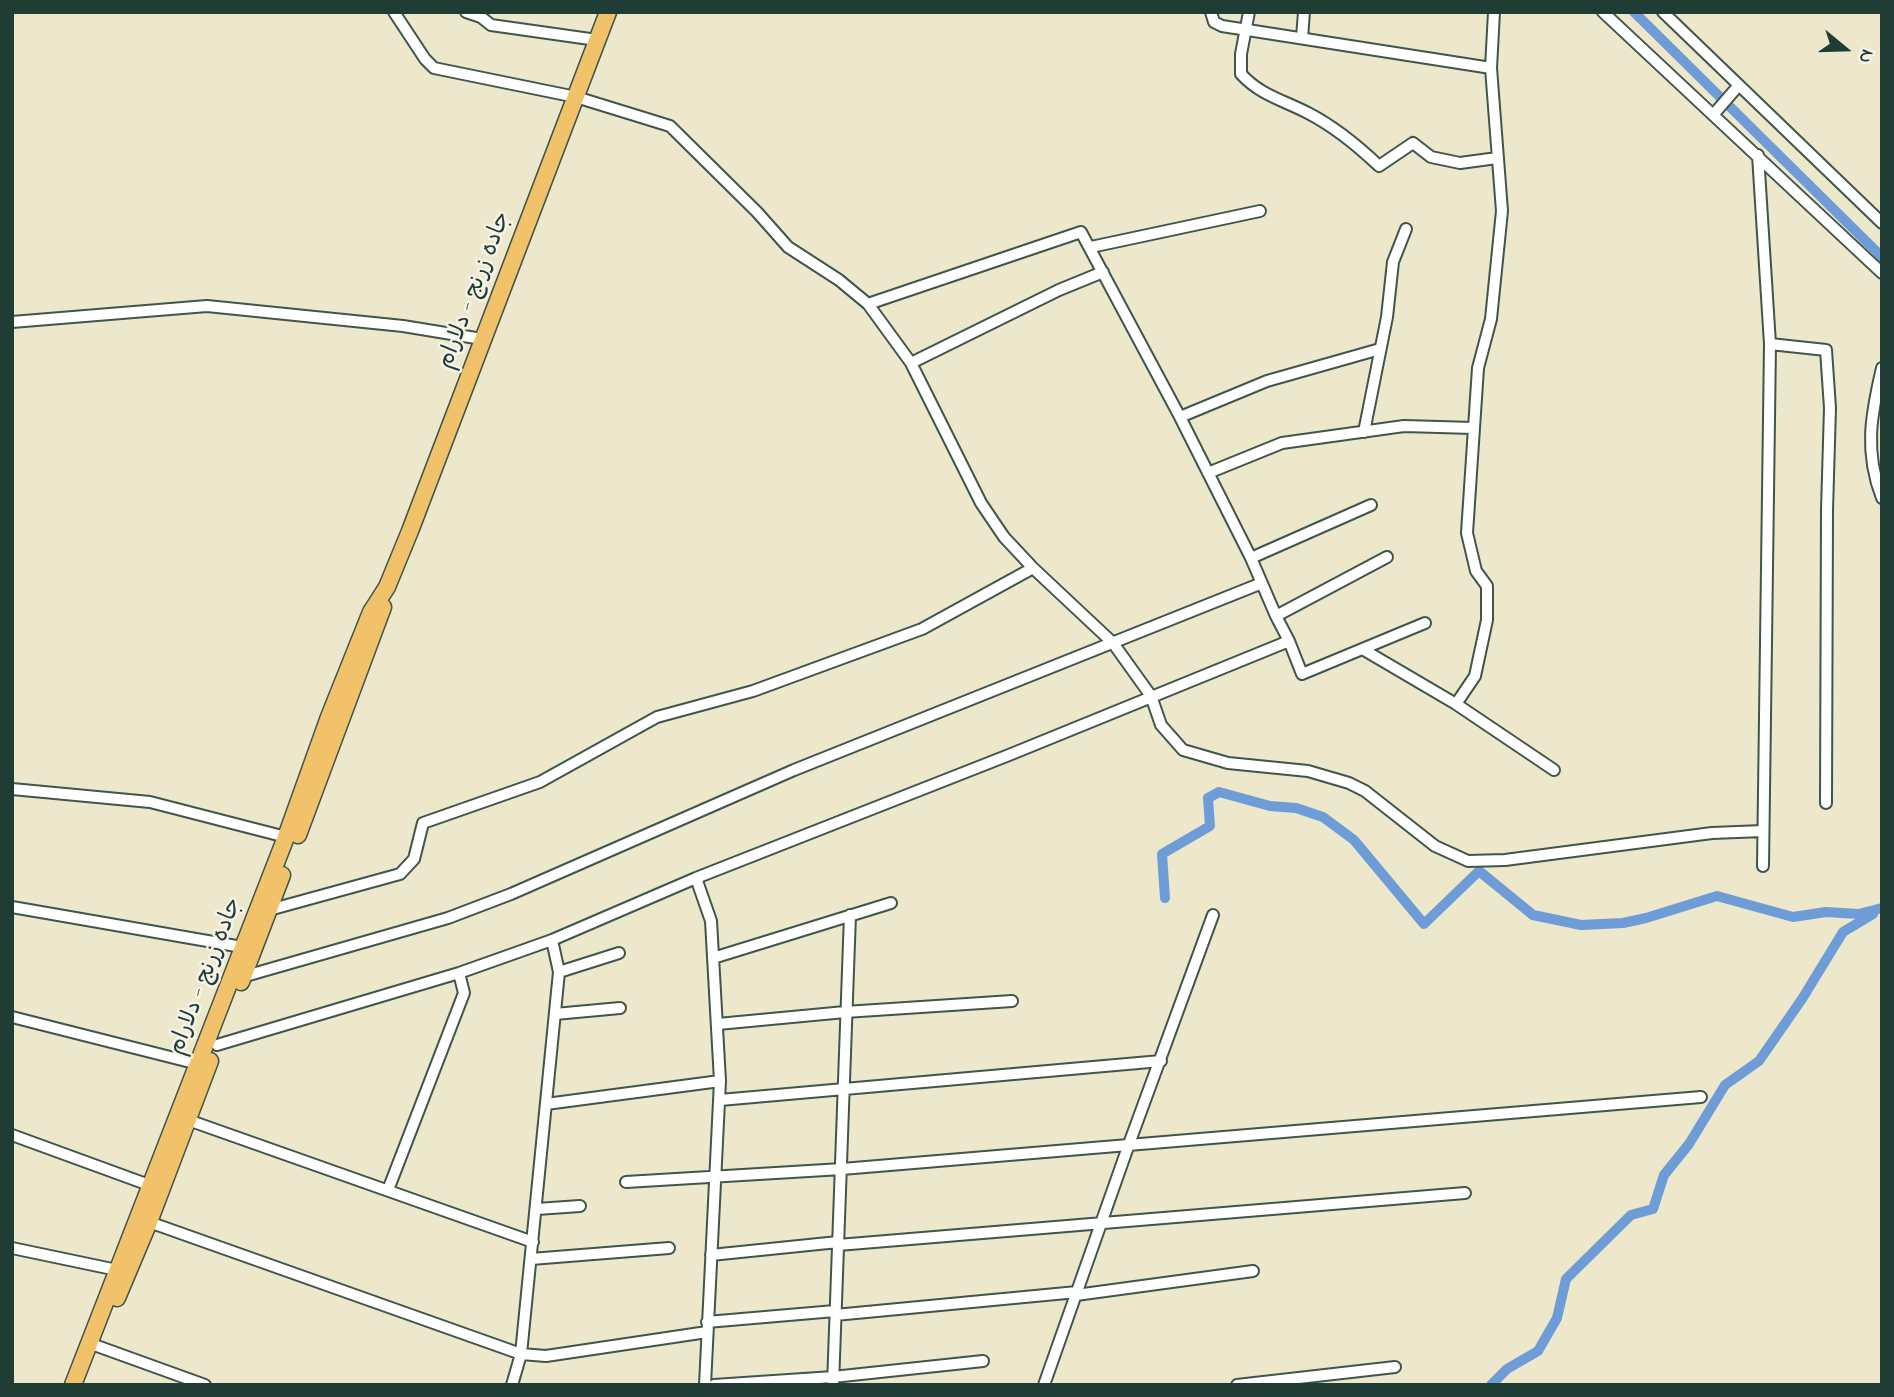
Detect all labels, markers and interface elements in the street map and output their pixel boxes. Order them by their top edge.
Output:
north arrow [1810,14,1880,84]
text: N [1850,46,1880,66]
street label: جاده زرنج - دلارام [433,209,519,373]
street label: جاده زرنج - دلارام [164,895,250,1059]

